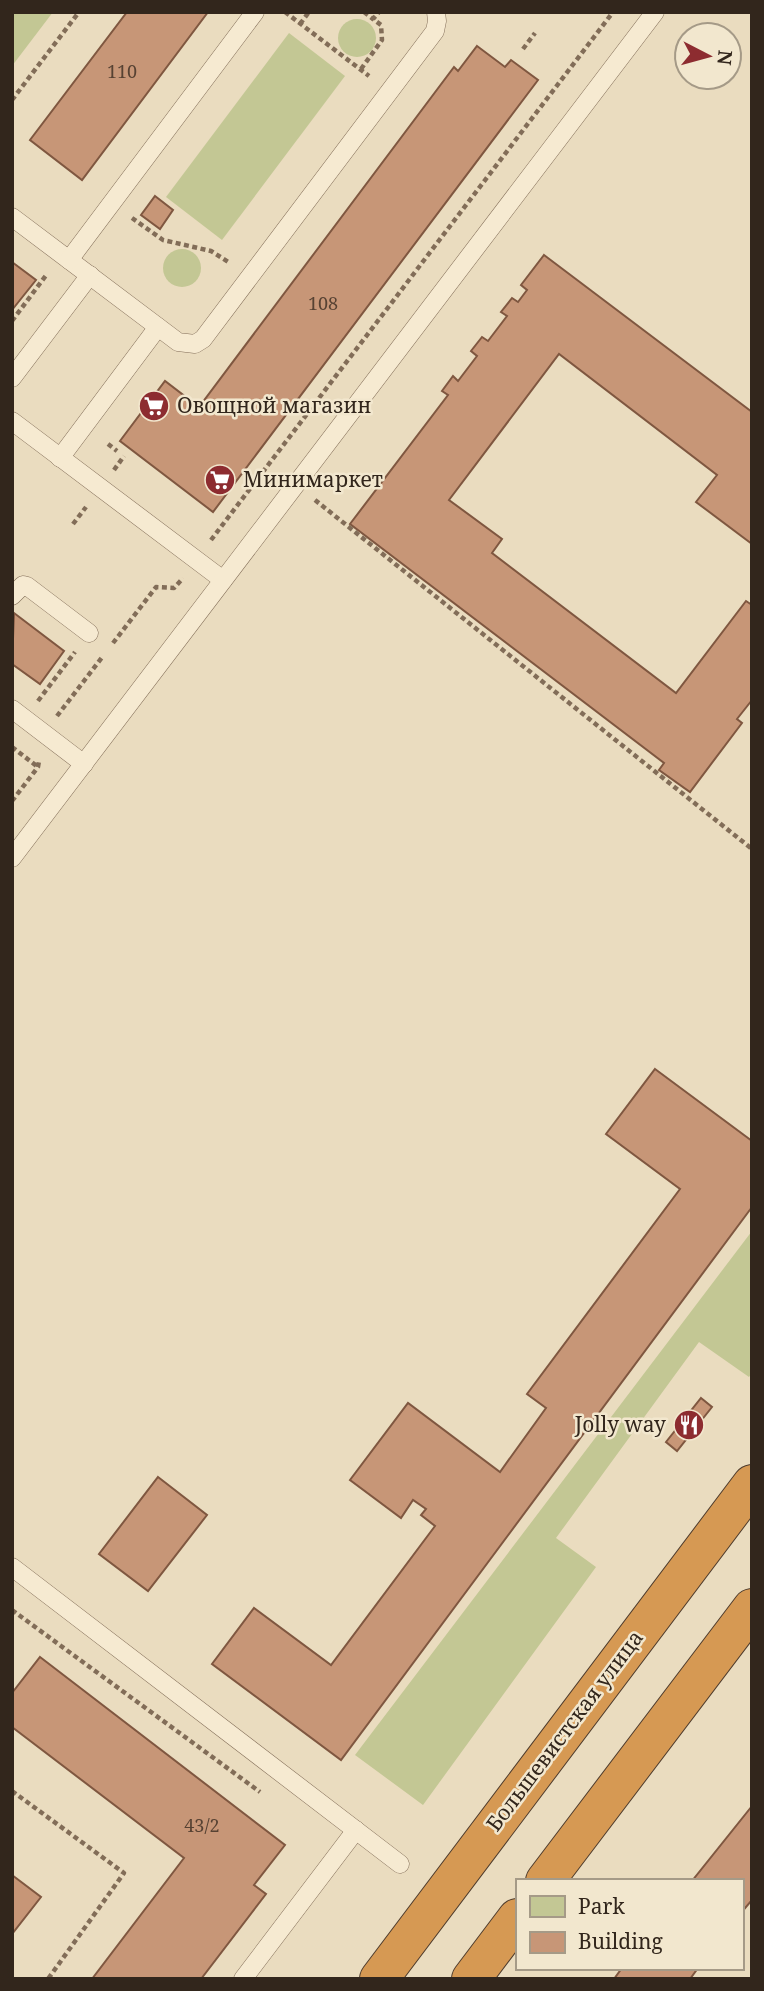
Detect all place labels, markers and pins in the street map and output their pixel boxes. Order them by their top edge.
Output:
supermarket icon: Овощной магазин [137,389,171,423]
place label: Овощной магазин [177,391,371,419]
supermarket icon: Минимаркет [203,463,237,497]
place label: Минимаркет [243,465,383,493]
restaurant icon: Jolly way [672,1408,706,1442]
place label: Jolly way [574,1410,666,1438]

